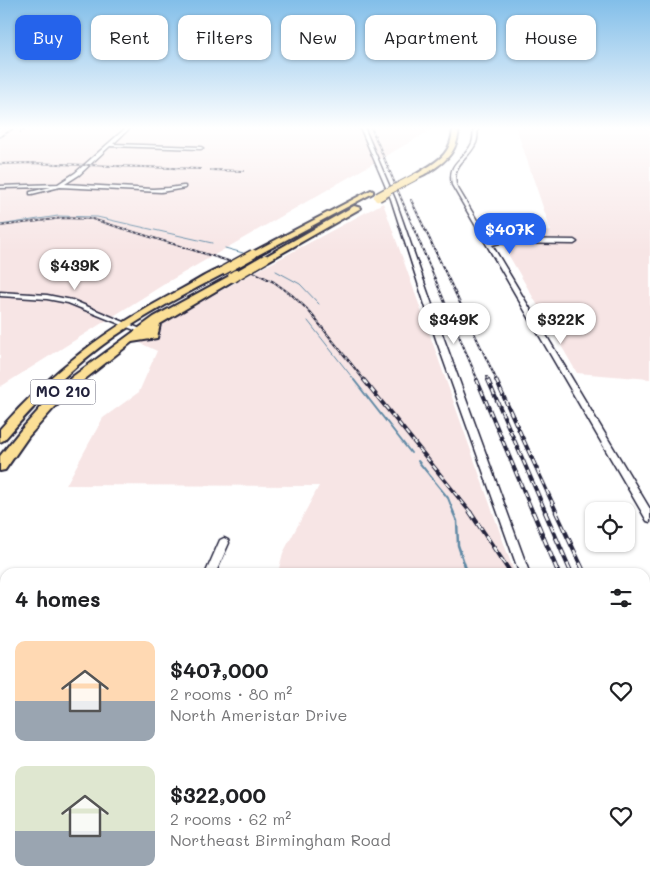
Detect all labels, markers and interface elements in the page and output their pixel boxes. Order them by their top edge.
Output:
chip: Buy [15,15,81,60]
chip: Rent [91,15,168,60]
chip: Filters [178,15,271,60]
chip: New [281,15,355,60]
chip: Apartment [365,15,496,60]
chip: House [506,15,596,60]
pin: $407K [475,212,545,255]
text: $407K [485,218,535,239]
pin: $439K [40,248,110,291]
text: $439K [50,254,100,275]
pin: $349K [419,302,489,345]
pin: $322K [526,302,596,345]
text: $349K [429,308,479,329]
text: $322K [537,308,585,329]
road number: MO 210 [30,380,96,404]
map controls [585,502,635,552]
button: locate [585,502,635,552]
icon: filters [607,584,635,612]
text: 4 homes [15,585,101,612]
text: $407,000 [170,656,268,683]
icon: home [55,661,115,721]
icon: heart [607,677,635,705]
text: 2 rooms · 80 m² [170,683,292,704]
text: North Ameristar Drive [170,704,347,725]
text: $322,000 [170,781,266,808]
icon: home [55,786,115,846]
icon: heart [607,802,635,830]
text: 2 rooms · 62 m² [170,808,291,829]
text: Northeast Birmingham Road [170,829,391,850]

